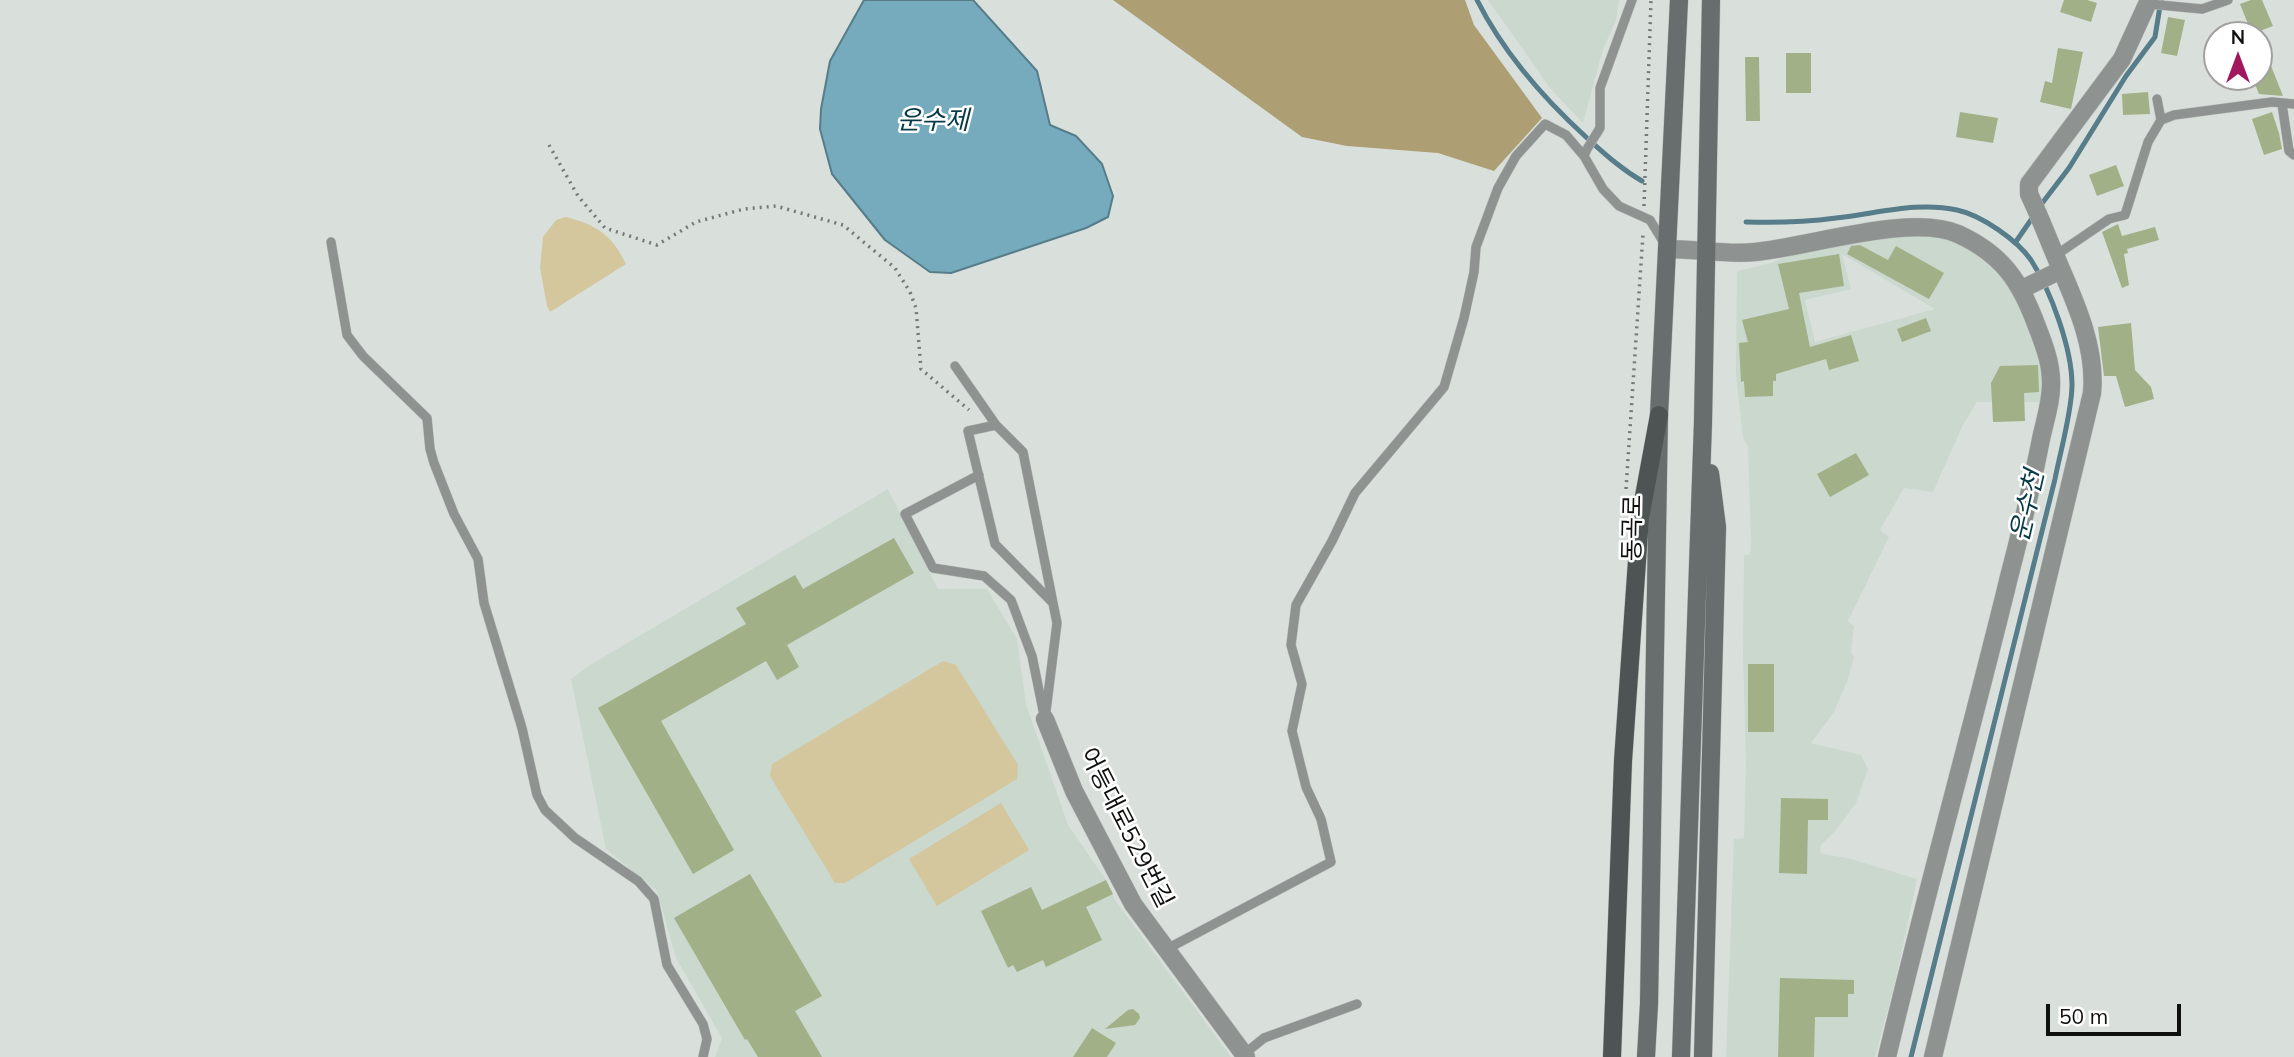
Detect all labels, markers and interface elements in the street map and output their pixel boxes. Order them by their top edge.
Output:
north arrow [2203,21,2273,91]
text: N [2231,25,2245,49]
water label: 운수제 [897,105,969,137]
water label: 운수천 [2005,468,2051,544]
street label: 동곡로 [1618,495,1648,561]
street label: 어등대로529번길 [1073,743,1179,913]
scale bar [2049,990,2184,1034]
text: 50 m [2059,1003,2108,1029]

